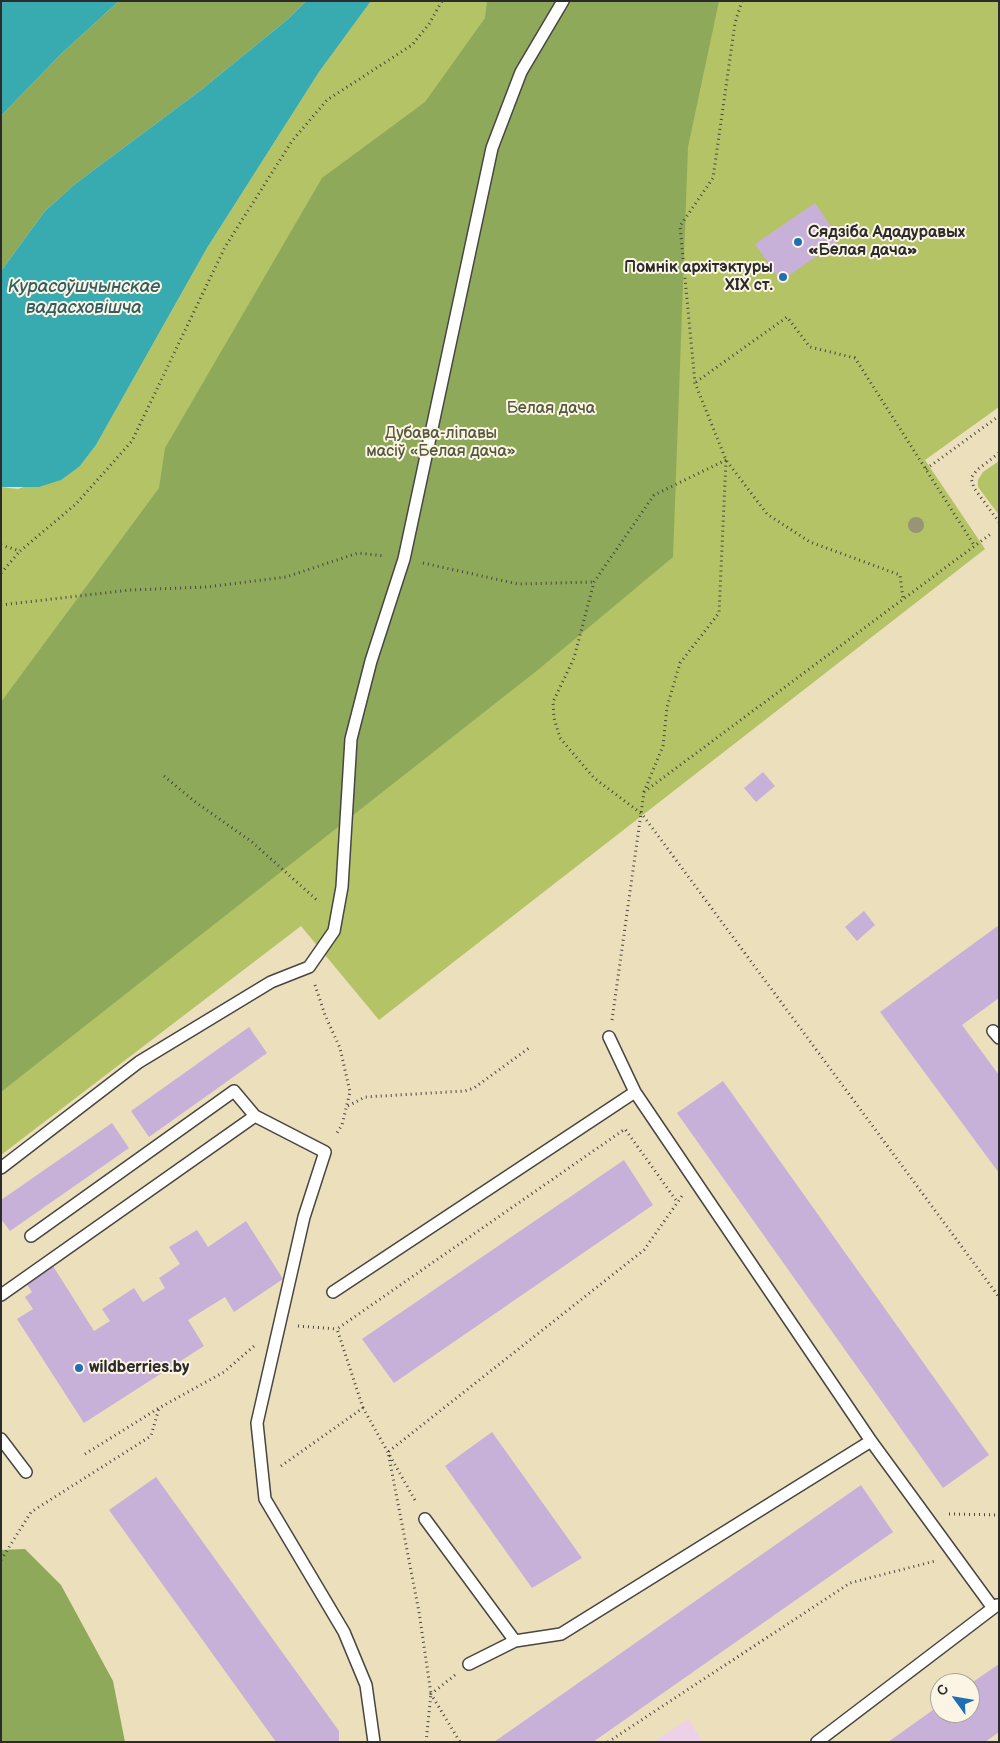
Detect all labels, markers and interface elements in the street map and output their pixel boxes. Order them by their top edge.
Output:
place label: Сядзіба Ададуравых «Белая дача» [808,223,965,261]
marker: Сядзіба Ададуравых «Белая дача» [792,236,804,248]
place label: Помнік архітэктуры XIX ст. [624,258,773,296]
marker: Помнік архітэктуры XIX ст. [777,271,789,283]
water label: Курасоўшчынскае вадасховішча [8,276,160,318]
park label: Белая дача [507,399,595,419]
park label: Дубава-ліпавы масіў «Белая дача» [366,424,516,462]
place label: wildberries.by [89,1358,189,1378]
marker: wildberries.by [73,1362,85,1374]
north arrow [930,1673,980,1723]
text: С [933,1682,952,1699]

